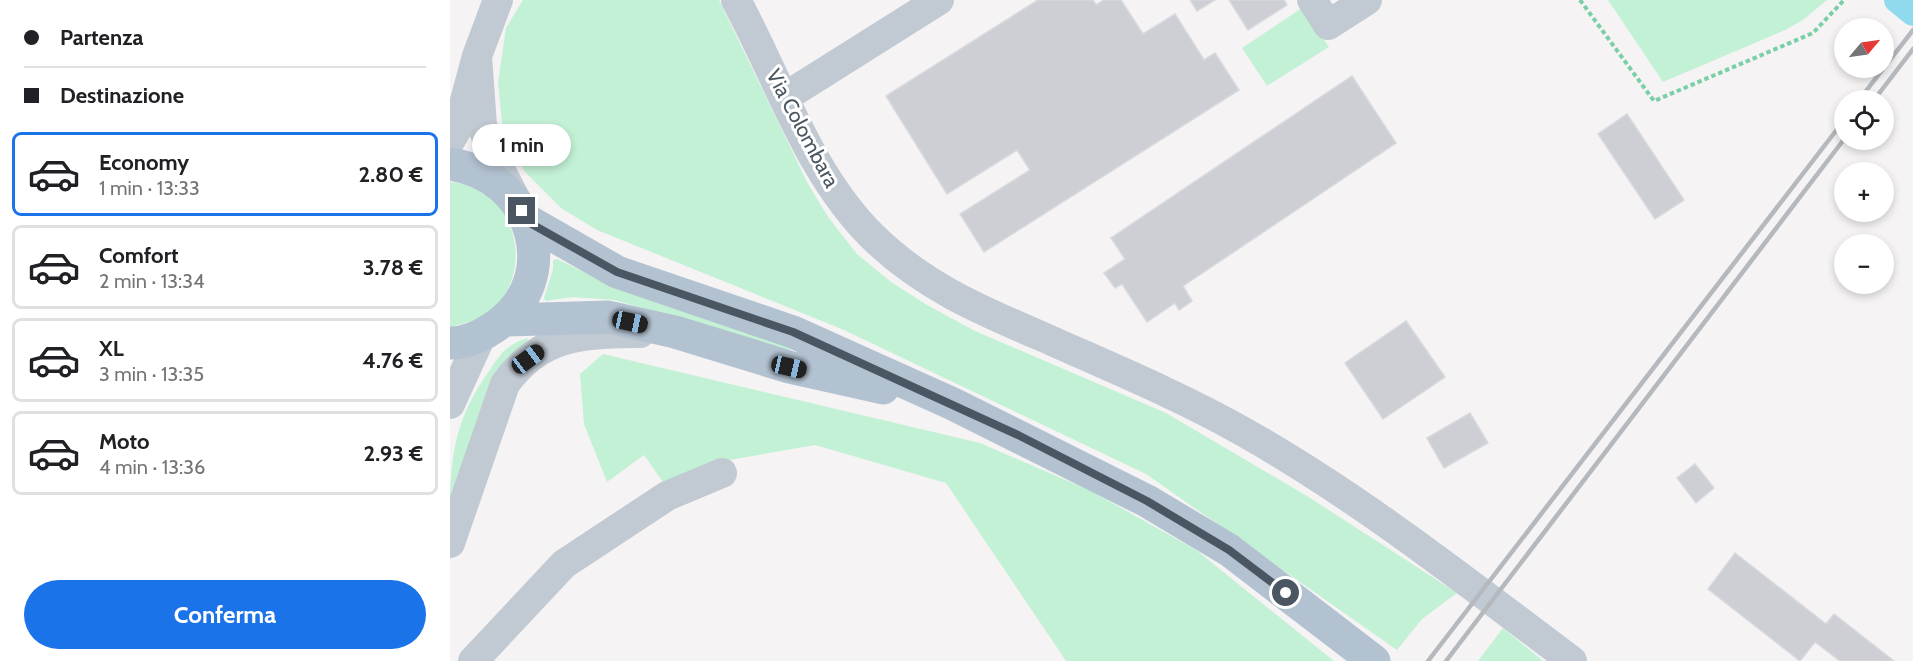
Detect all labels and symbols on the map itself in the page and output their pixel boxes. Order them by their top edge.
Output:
north arrow [1834,18,1894,78]
street label: Via Colombara [761,65,845,191]
callout: 1 min [472,124,572,166]
route end [508,197,535,224]
car [611,309,649,335]
car [508,341,548,377]
car [769,354,809,380]
route start [1272,579,1299,606]

